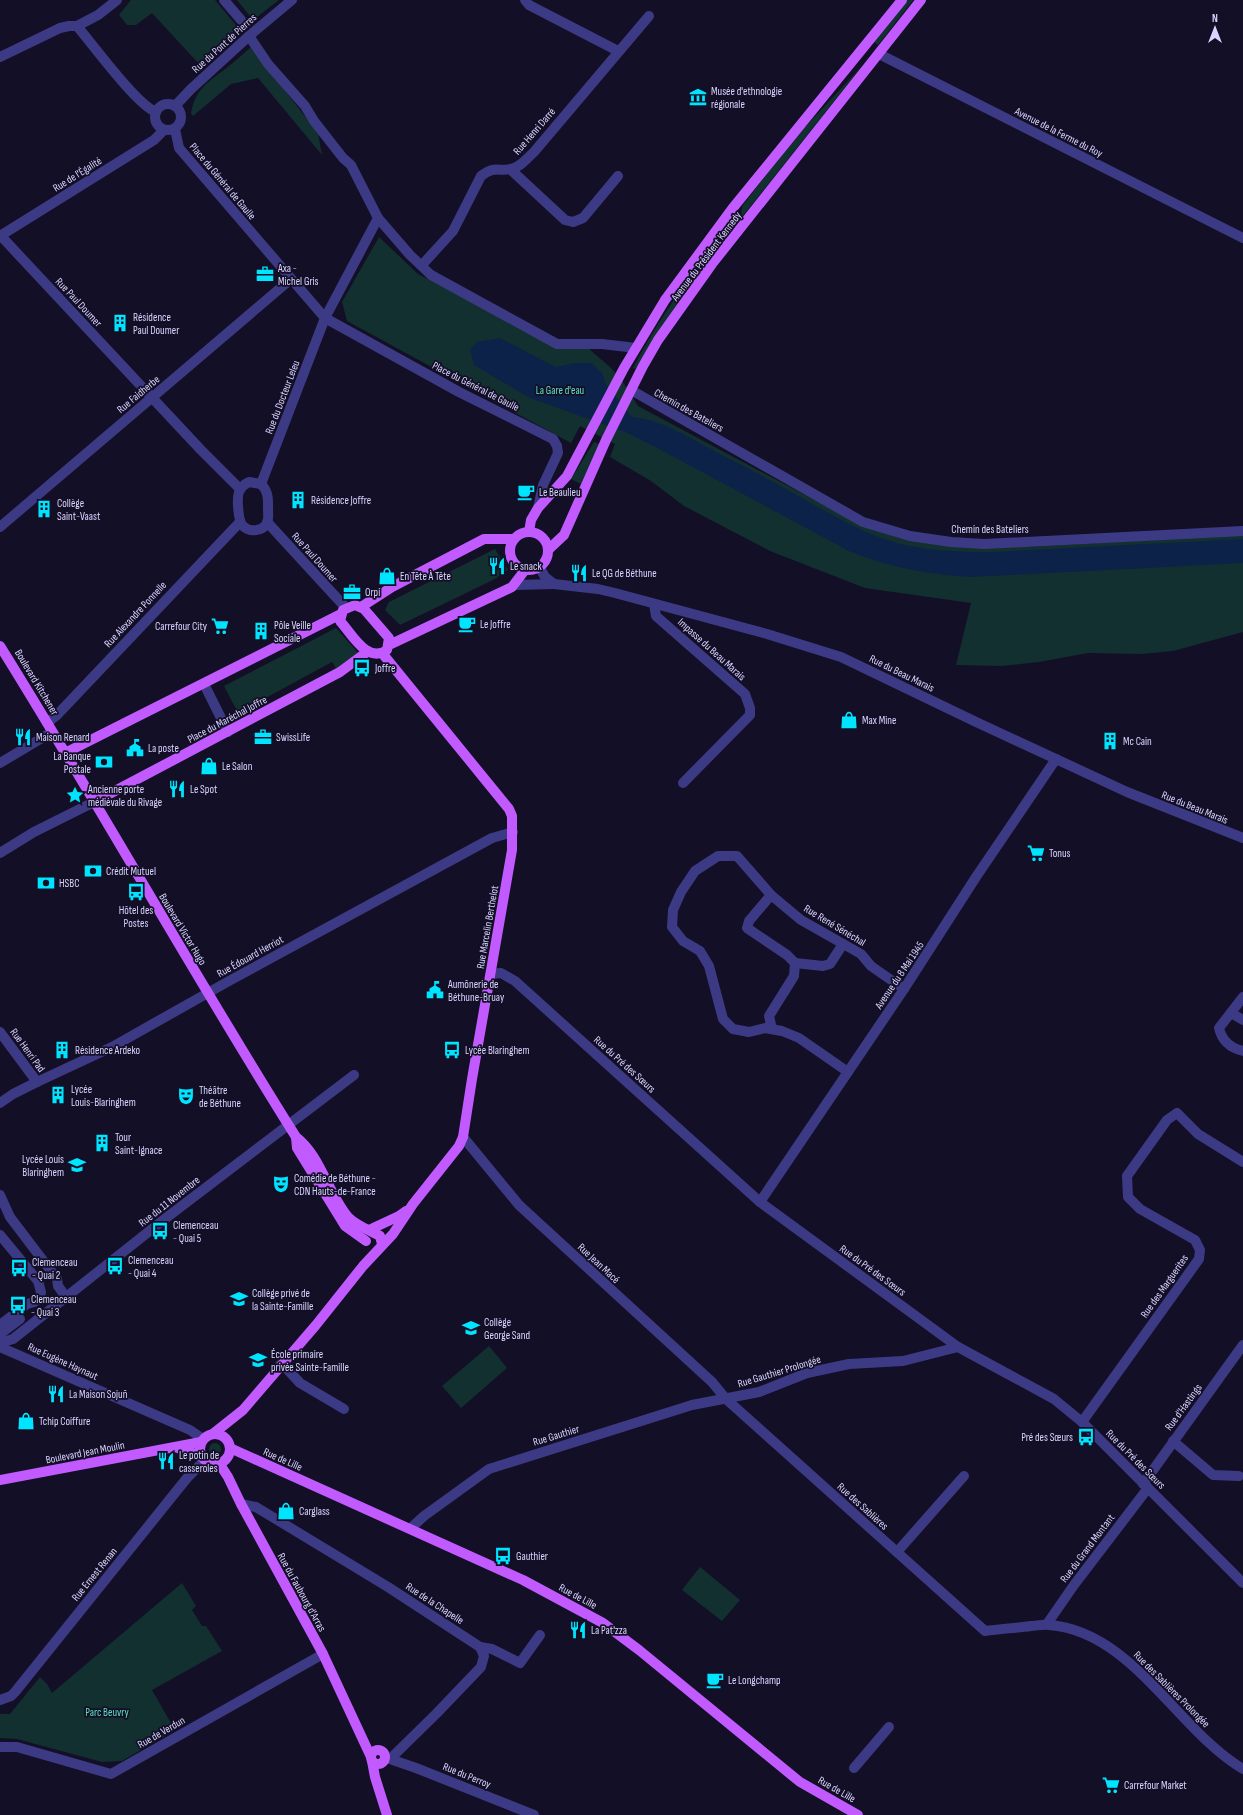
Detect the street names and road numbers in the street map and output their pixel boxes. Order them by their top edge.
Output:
street label: Rue du Pont de Pierres [189,11,259,76]
street label: Avenue de la Ferme du Roy [1012,104,1106,161]
street label: Rue Henri Darré [511,105,558,157]
street label: Place du Général de Gaulle [187,140,258,222]
street label: Rue de l'Égalité [50,154,104,195]
street label: Avenue du Président Kennedy [668,209,745,304]
street label: Rue Paul Doumer [53,275,105,330]
street label: Rue du Docteur Leleu [262,358,303,436]
street label: Place du Général de Gaulle [430,359,521,414]
street label: Rue Faidherbe [114,373,162,416]
street label: Chemin des Bateliers [652,386,726,435]
street label: Chemin des Bateliers [951,523,1029,536]
street label: Rue Paul Doumer [289,530,340,585]
street label: Rue Alexandre Ponnelle [102,579,169,650]
street label: Impasse du Beau Marais [675,615,748,683]
street label: Boulevard Kitchener [12,647,61,717]
street label: Rue du Beau Marais [867,652,936,695]
street label: Place du Maréchal Joffre [185,693,269,746]
street label: Rue du Beau Marais [1160,788,1230,827]
street label: Rue Marcelin Berthelot [474,884,501,970]
street label: Boulevard Victor Hugo [156,891,209,968]
street label: Rue René Sénéchal [801,902,868,949]
street label: Rue Édouard Herriot [215,933,286,980]
street label: Avenue du 8 Mai 1945 [872,939,927,1012]
street label: Rue Henri Pad [7,1026,48,1075]
street label: Rue du Pré des Sœurs [591,1033,658,1096]
street label: Rue du 11 Novembre [136,1174,202,1229]
street label: Rue Jean Macé [575,1241,622,1286]
street label: Rue du Pré des Sœurs [837,1242,908,1299]
street label: Rue des Marguerites [1138,1252,1191,1321]
street label: Rue Eugène Haynaut [26,1340,101,1383]
street label: Rue Gauthier Prolongée [736,1353,822,1390]
street label: Rue d'Hastings [1162,1381,1205,1433]
street label: Rue Gauthier [531,1422,581,1449]
street label: Rue du Pré des Sœurs [1103,1427,1168,1492]
street label: Boulevard Jean Moulin [44,1438,126,1467]
street label: Rue de Lille [261,1445,304,1474]
street label: Rue des Sablières [834,1480,891,1533]
street label: Rue du Grand Montant [1057,1511,1118,1585]
street label: Rue Ernest Renan [69,1545,120,1604]
street label: Rue du Faubourg d'Arras [275,1551,329,1634]
street label: Rue de la Chapelle [403,1580,466,1627]
street label: Rue de Lille [557,1581,599,1612]
street label: Rue des Sablières Prolongée [1131,1648,1213,1730]
street label: Rue de Verdun [135,1714,187,1751]
street label: Rue du Perroy [441,1760,493,1791]
street label: Rue de Lille [816,1773,858,1805]

